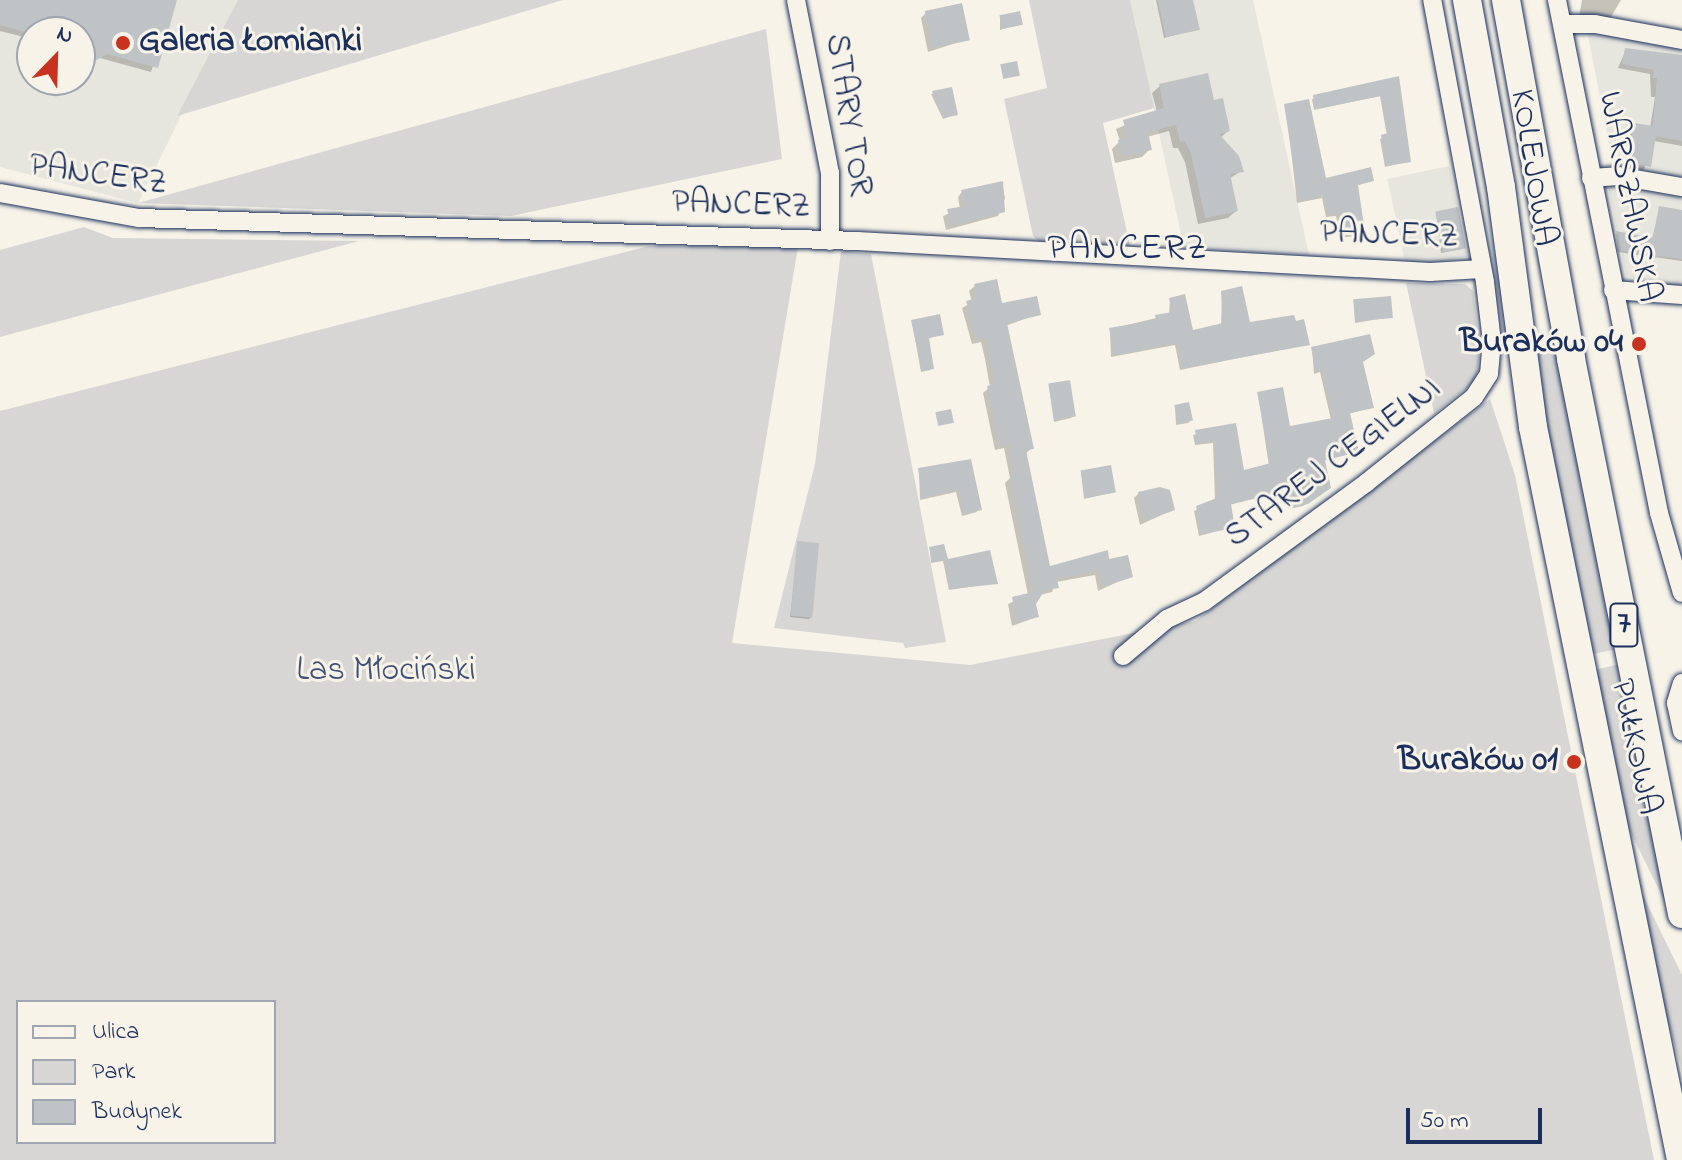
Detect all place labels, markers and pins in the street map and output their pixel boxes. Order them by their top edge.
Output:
place label: Galeria Łomianki [139,23,362,63]
marker: Galeria Łomianki [114,34,132,52]
place label: Buraków 04 [1460,324,1623,364]
marker: Buraków 04 [1630,335,1648,353]
place label: Buraków 01 [1398,742,1558,782]
marker: Buraków 01 [1565,753,1583,771]

